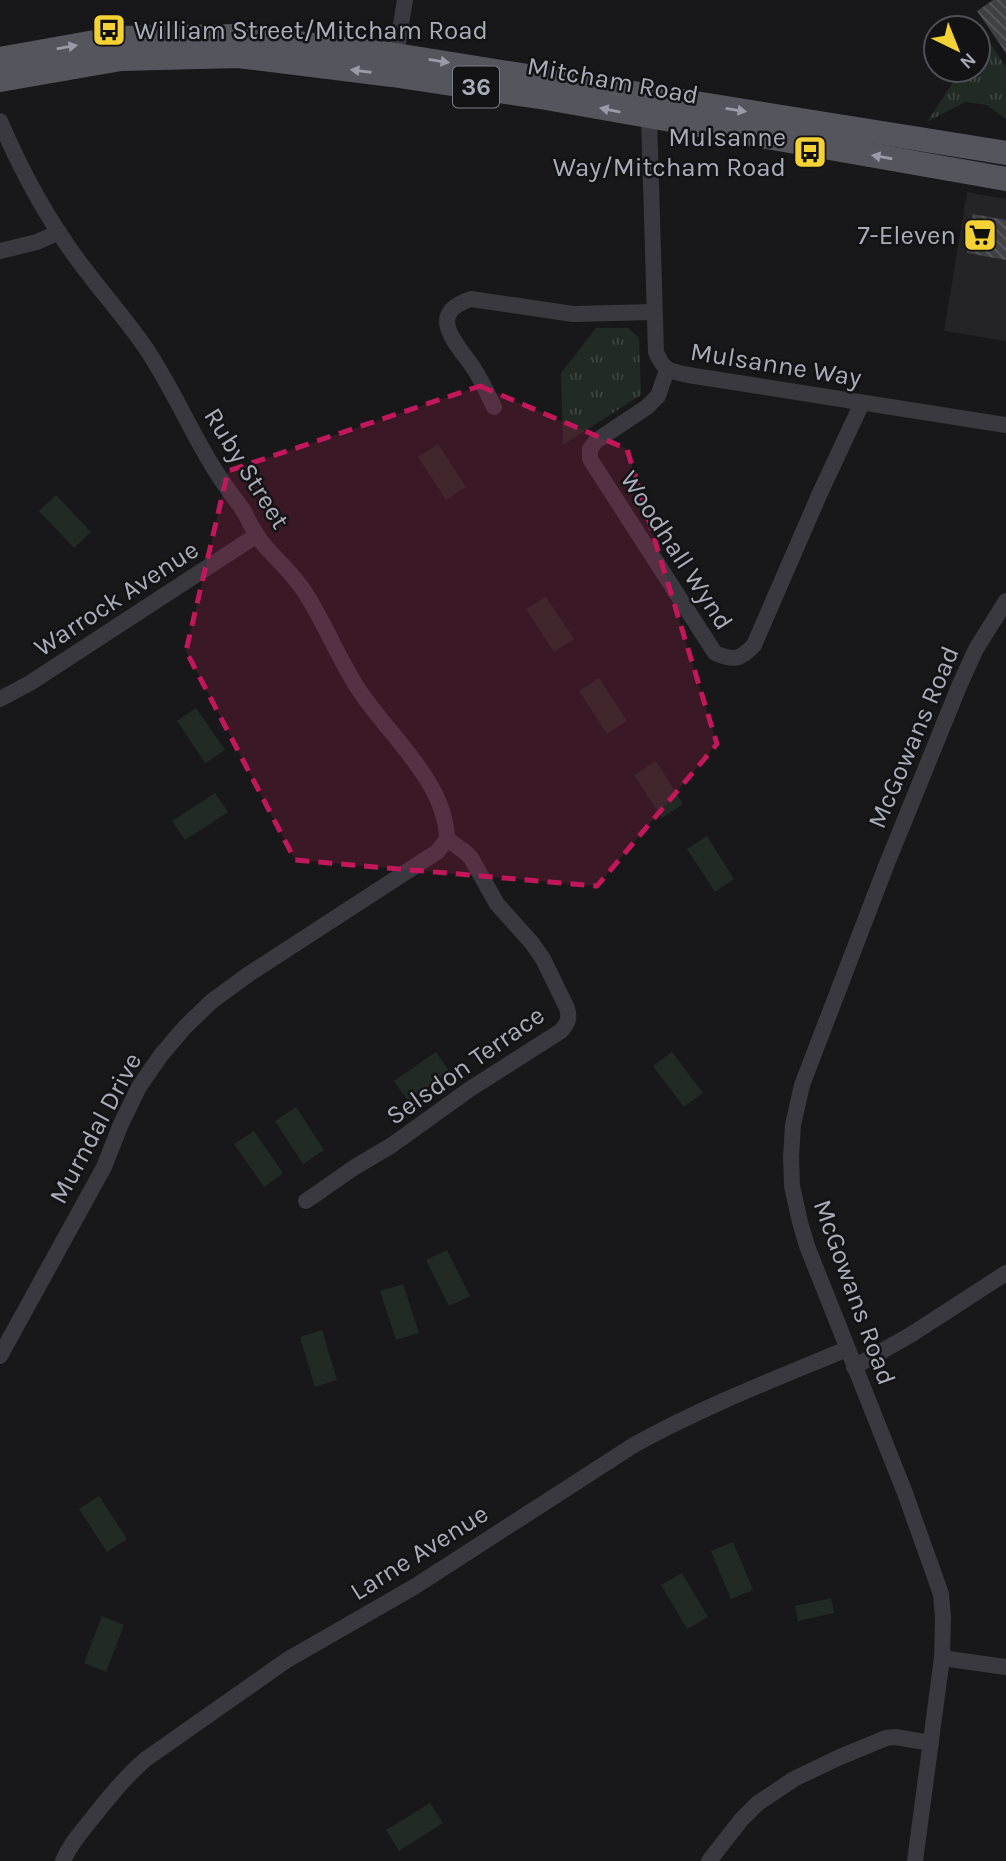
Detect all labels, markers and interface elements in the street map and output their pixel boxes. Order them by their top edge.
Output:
bus stop icon: William Street/Mitcham Road [90,11,128,49]
north arrow [922,14,992,84]
place label: William Street/Mitcham Road [134,15,488,46]
one-way arrow [56,41,78,52]
text: N [955,48,980,73]
street label: Mitcham Road [525,50,701,111]
one-way arrow [428,56,450,67]
one-way arrow [350,65,372,76]
road number: 36 [453,66,499,108]
one-way arrow [599,104,621,115]
one-way arrow [725,105,747,116]
place label: Mulsanne Way/Mitcham Road [553,122,786,183]
bus stop icon: Mulsanne Way/Mitcham Road [791,133,829,171]
one-way arrow [871,151,893,162]
supermarket icon: 7-Eleven [961,216,999,254]
place label: 7-Eleven [857,220,956,251]
street label: Mulsanne Way [688,336,864,393]
street label: Ruby Street [197,402,296,535]
street label: Woodhall Wynd [614,465,740,636]
street label: Warrock Avenue [28,534,204,663]
street label: McGowans Road [861,641,966,833]
street label: Selsdon Terrace [380,999,550,1131]
street label: Murndal Drive [43,1047,148,1209]
street label: McGowans Road [807,1195,902,1389]
street label: Larne Avenue [345,1498,494,1607]

